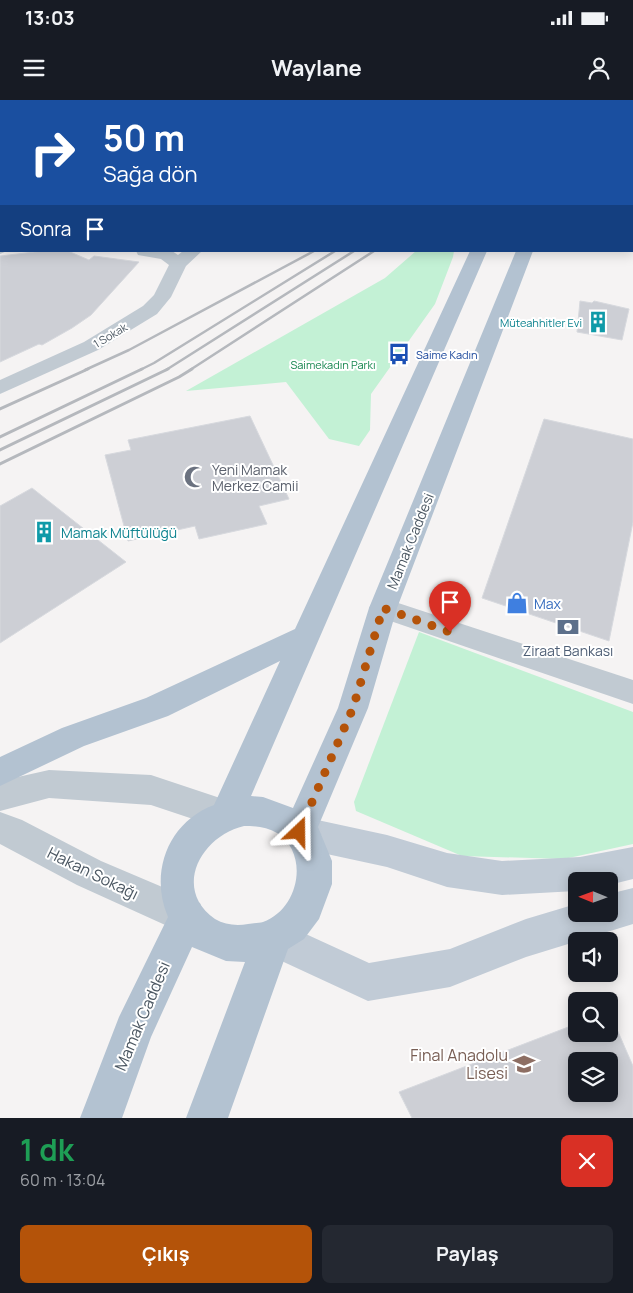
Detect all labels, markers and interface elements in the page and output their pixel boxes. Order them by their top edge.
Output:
text: 13:03 [25,5,74,31]
text: Waylane [271,53,362,83]
icon: menu [20,54,48,82]
icon: person [585,54,613,82]
text: 50 m [103,114,185,162]
icon: right [20,120,85,185]
text: Sağa dön [103,159,198,189]
icon: arrive [81,215,109,243]
text: Sonra [20,216,71,242]
building icon: Müteahhitler Evi [585,309,611,335]
place label: Müteahhitler Evi [500,315,582,330]
street label: 1 Sokak [90,319,130,351]
bus stop icon: Saime Kadın [386,341,412,367]
place label: Saime Kadın [416,347,478,362]
park label: Saimekadın Parkı [290,357,376,372]
place label: Yeni Mamak Merkez Camii [212,460,298,495]
mosque icon: Yeni Mamak Merkez Camii [182,464,208,490]
street label: Mamak Caddesi [382,490,438,592]
building icon: Mamak Müftülüğü [31,519,57,545]
place label: Mamak Müftülüğü [61,523,177,542]
pin [429,581,471,632]
icon: arrive [436,588,464,616]
shop icon: Max [504,590,530,616]
place label: Max [534,594,562,613]
bank icon: Ziraat Bankası [555,614,581,640]
place label: Ziraat Bankası [523,641,613,660]
position arrow [272,805,324,857]
street label: Hakan Sokağı [44,841,142,905]
north arrow [568,872,618,922]
map controls [568,872,618,1102]
button: sound [568,932,618,982]
street label: Mamak Caddesi [109,958,175,1074]
button: search [568,992,618,1042]
place label: Final Anadolu Lisesi [410,1044,508,1084]
school or university icon: Final Anadolu Lisesi [511,1051,537,1077]
button: layers [568,1052,618,1102]
text: 1 dk [20,1129,74,1170]
button: close [561,1135,613,1187]
text: 60 m · 13:04 [20,1169,106,1191]
button: Çıkış [20,1225,312,1283]
button: Paylaş [322,1225,613,1283]

